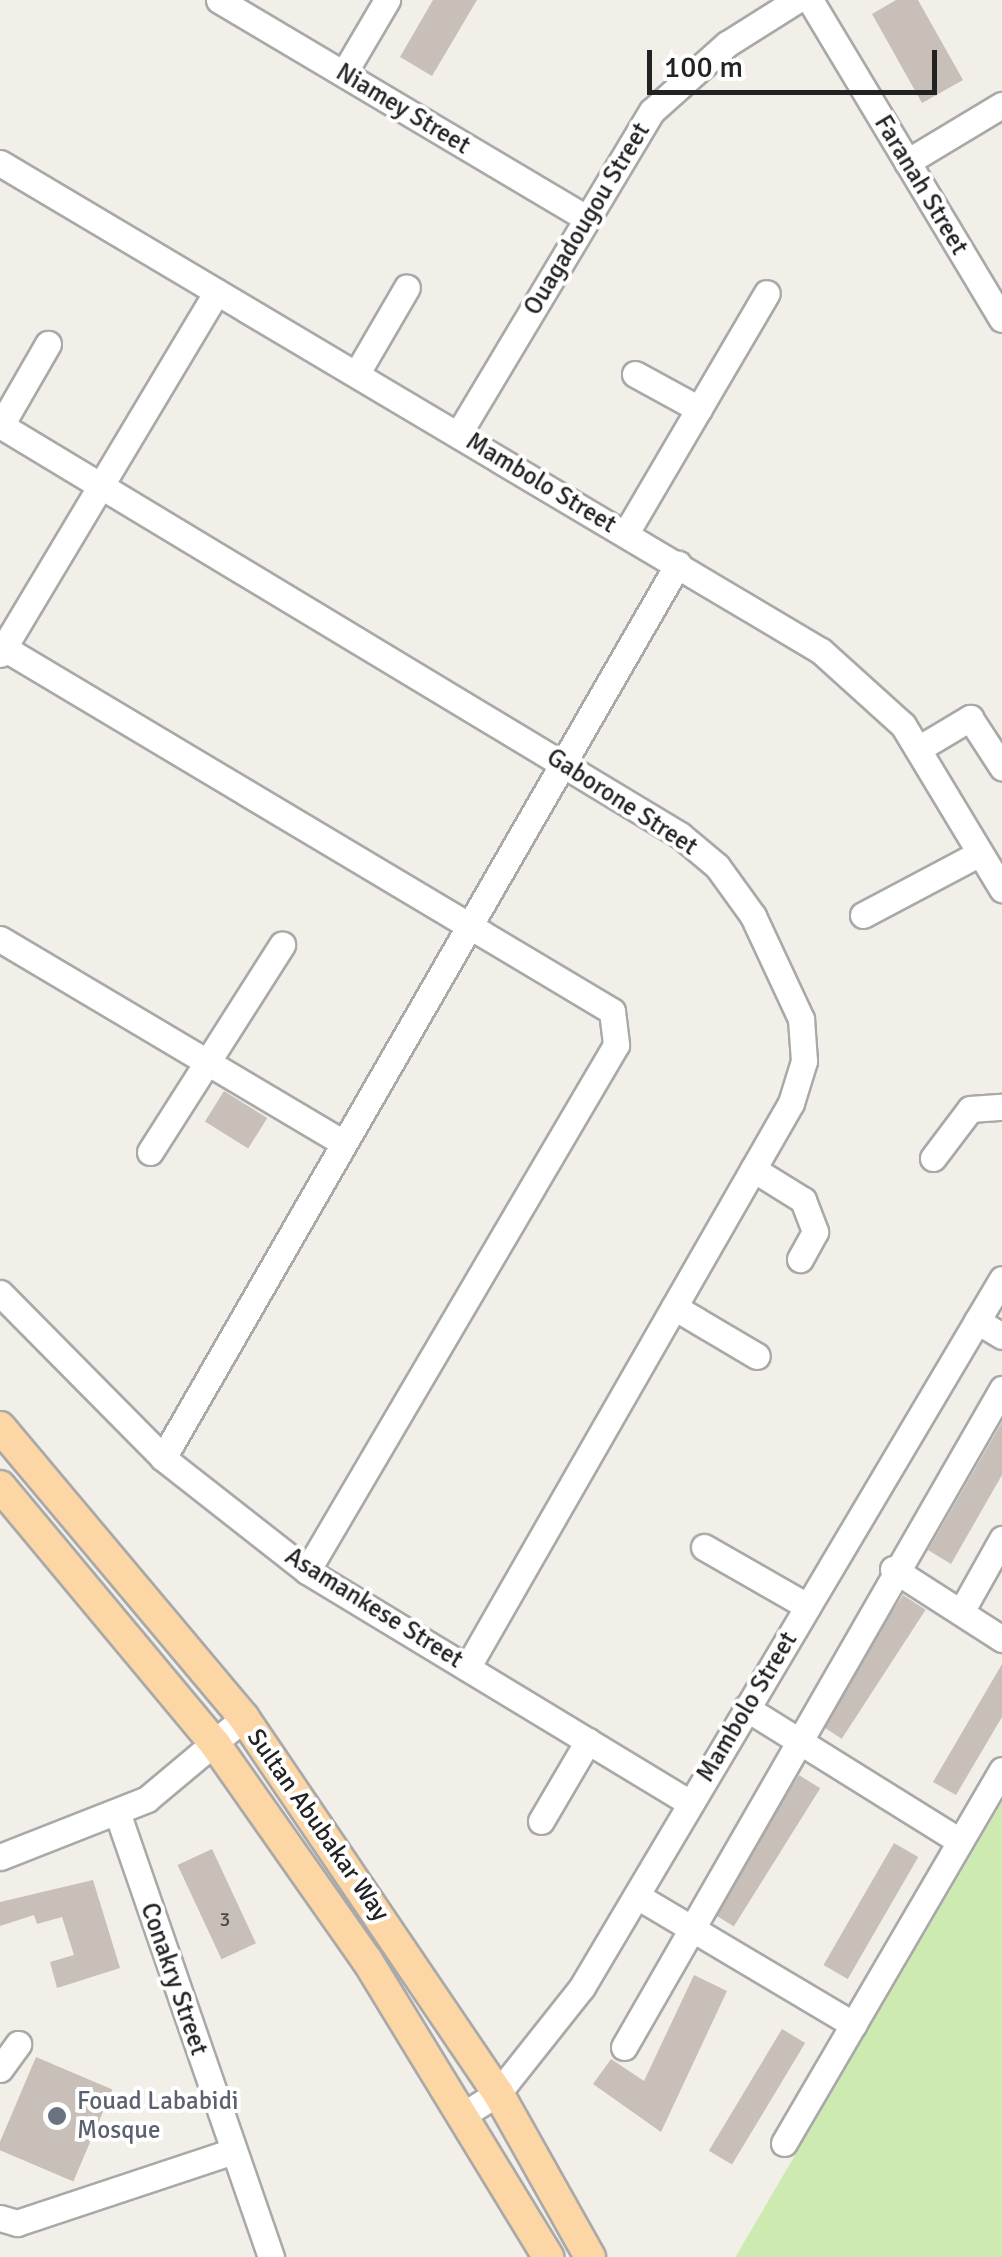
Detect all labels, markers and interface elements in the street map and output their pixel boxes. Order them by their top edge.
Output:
scale bar [652,30,942,92]
text: 100 m [664,49,743,86]
street label: Niamey Street [331,57,475,161]
street label: Faranah Street [868,110,974,260]
street label: Ouagadougou Street [518,117,656,321]
street label: Mambolo Street [461,426,621,540]
street label: Gaborone Street [541,742,703,862]
street label: Asamankese Street [280,1541,468,1675]
street label: Mambolo Street [690,1627,804,1787]
street label: Sultan Abubakar Way [241,1723,395,1927]
street label: Conakry Street [134,1899,214,2059]
house number: 3 [220,1907,230,1931]
place label: Fouad Lababidi Mosque [77,2087,239,2146]
marker: Fouad Lababidi Mosque [46,2105,68,2127]

